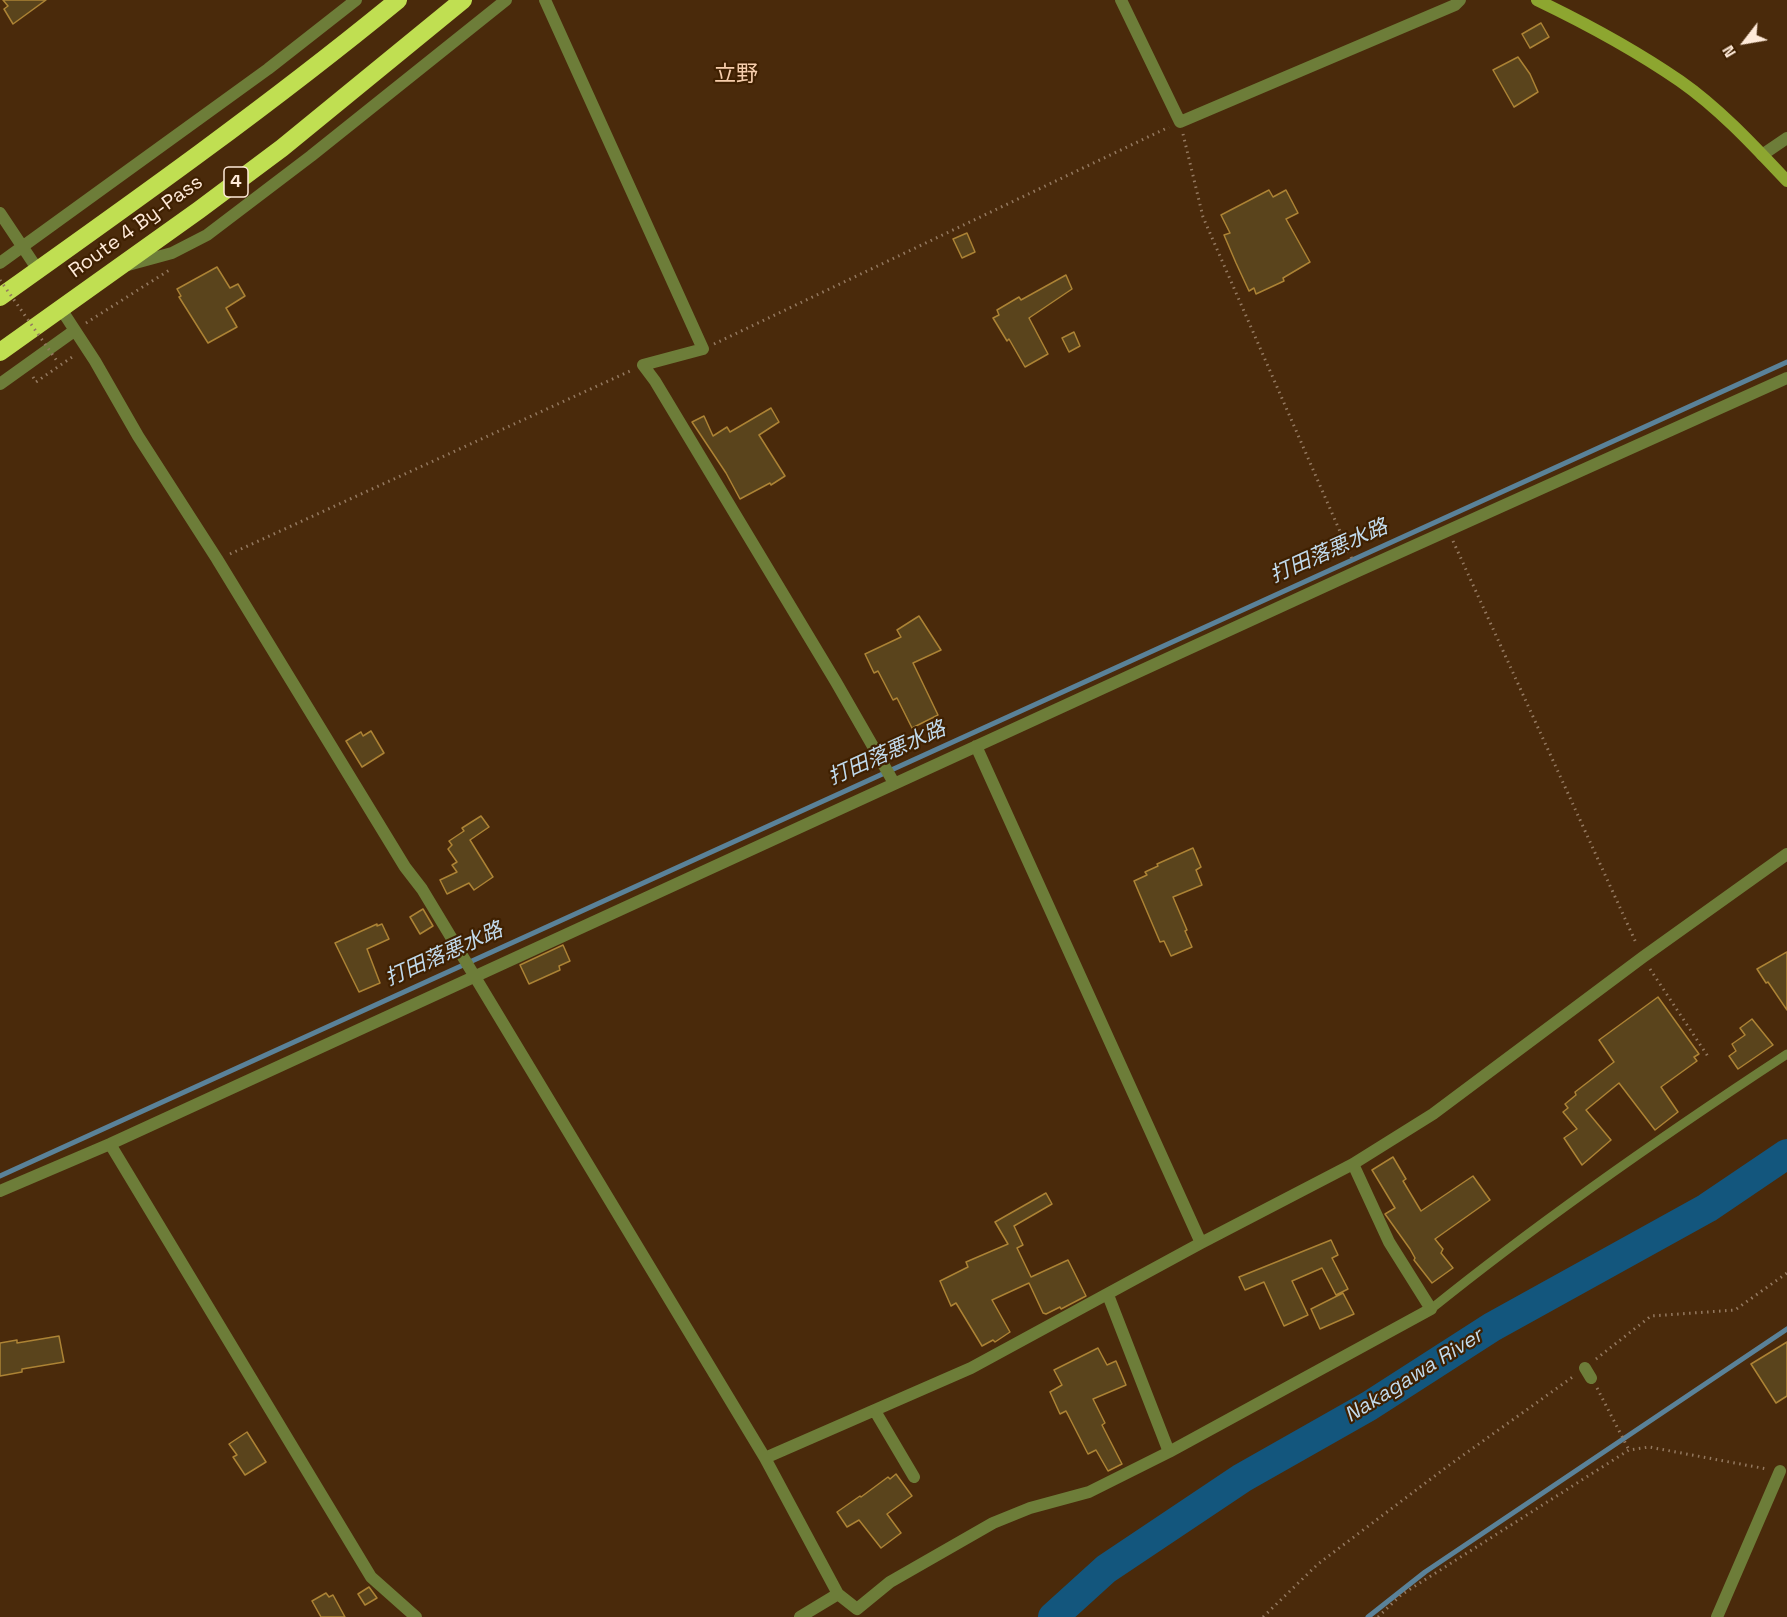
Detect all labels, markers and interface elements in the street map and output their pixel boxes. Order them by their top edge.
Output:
north arrow [1715,12,1775,72]
text: N [1717,42,1741,62]
district label: 立野 [714,62,758,88]
road number: 4 [224,167,248,197]
street label: Route 4 By-Pass [64,170,208,284]
water label: 打田落悪水路 [1266,515,1392,589]
water label: 打田落悪水路 [824,717,950,791]
water label: 打田落悪水路 [381,918,507,992]
water label: Nakagawa River [1340,1323,1488,1429]

